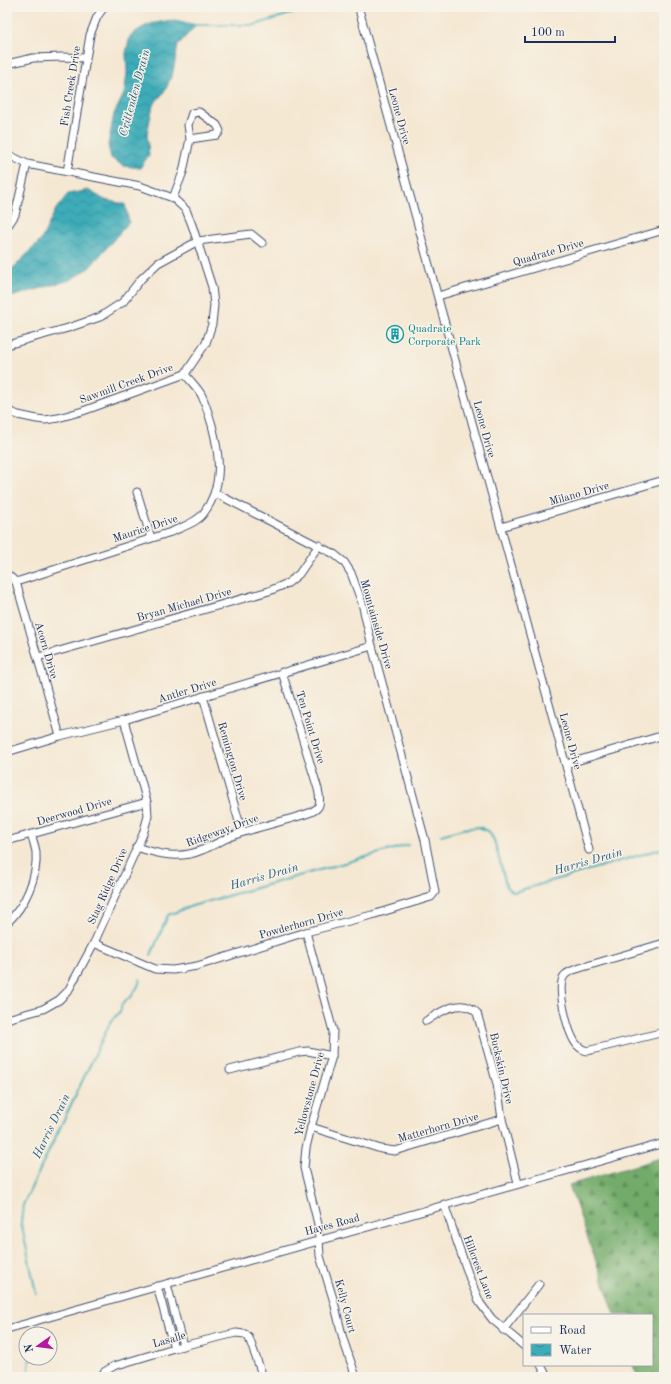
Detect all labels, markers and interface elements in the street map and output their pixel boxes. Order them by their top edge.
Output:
scale bar [525,18,615,44]
text: 100 m [531,27,565,39]
street label: Fish Creek Drive [60,45,83,127]
water label: Crittenden Drain [118,48,152,138]
street label: Leone Drive [386,87,411,146]
street label: Quadrate Drive [512,238,585,269]
building icon: Quadrate Corporate Park [385,324,405,344]
place label: Quadrate Corporate Park [408,324,481,348]
street label: Sawmill Creek Drive [78,362,175,406]
street label: Leone Drive [471,400,496,459]
street label: Milano Drive [548,481,610,508]
street label: Maurice Drive [112,514,179,545]
street label: Mountainside Drive [357,578,394,671]
street label: Bryan Michael Drive [136,587,233,624]
street label: Acorn Drive [32,621,59,680]
street label: Antler Drive [157,677,218,706]
street label: Ten Point Drive [293,690,326,765]
street label: Leone Drive [557,712,582,771]
street label: Remington Drive [215,721,248,802]
street label: Deerwood Drive [36,796,113,828]
street label: Ridgeway Drive [185,813,260,850]
water label: Harris Drain [552,846,624,878]
street label: Stag Ridge Drive [87,847,130,926]
water label: Harris Drain [228,861,300,893]
street label: Powderhorn Drive [258,907,345,942]
street label: Buckskin Drive [487,1032,514,1105]
street label: Yellowstone Drive [294,1051,327,1138]
water label: Harris Drain [31,1092,73,1162]
street label: Matterhorn Drive [397,1112,480,1145]
street label: Hayes Road [304,1213,361,1238]
street label: Hillcrest Lane [460,1234,495,1301]
street label: Kelly Court [332,1278,357,1335]
legend [523,1314,653,1366]
text: Road [559,1325,586,1337]
north arrow [18,1326,58,1366]
street label: Lasalle [152,1330,187,1350]
text: N [23,1342,36,1353]
text: Water [559,1345,592,1357]

